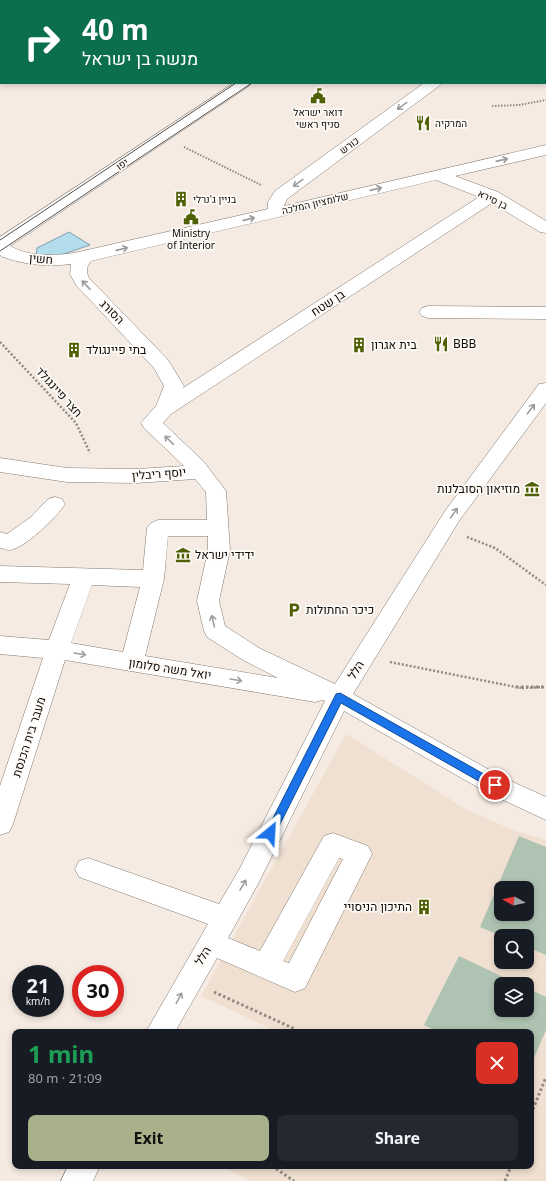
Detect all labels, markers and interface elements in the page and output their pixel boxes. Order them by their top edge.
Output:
text: 40 m [82,10,149,48]
icon: right [16,16,68,68]
text: מנשה בן ישראל [82,46,198,70]
public building icon: דואר ישראל סניף ראשי [309,87,327,105]
one-way arrow [397,102,408,110]
place label: דואר ישראל סניף ראשי [293,105,343,131]
restaurant icon: המרקיה [414,114,432,132]
place label: המרקיה [435,116,467,130]
street label: כורש [336,133,362,157]
street label: יפו [113,155,131,173]
one-way arrow [495,155,508,163]
one-way arrow [292,179,303,187]
one-way arrow [369,185,382,193]
street label: בן סירא [476,186,511,213]
street label: שלומציון המלכה [280,189,350,217]
building icon: בניין ג'נרלי [172,190,190,208]
place label: בניין ג'נרלי [193,192,237,206]
public building icon: Ministry of Interior [182,208,200,226]
one-way arrow [242,214,255,222]
place label: Ministry of Interior [167,226,215,252]
one-way arrow [116,244,129,252]
street label: חשין [28,249,54,268]
one-way arrow [81,280,91,290]
street label: בן שטח [308,285,348,320]
street label: הסורג [96,295,129,328]
restaurant icon: BBB [432,335,450,353]
place label: BBB [453,335,477,352]
building icon: בית אגרון [350,336,368,354]
place label: בית אגרון [371,336,417,353]
building icon: בתי פיינגולד [65,341,83,359]
place label: בתי פיינגולד [86,341,147,358]
street label: חצר פיינגולד [32,363,87,421]
one-way arrow [527,403,536,414]
one-way arrow [164,436,174,445]
street label: יוסף ריבלין [131,463,187,484]
place label: מוזיאון הסובלנות [437,480,520,497]
museum icon: מוזיאון הסובלנות [523,480,541,498]
one-way arrow [450,508,458,519]
museum icon: ידידי ישראל [174,546,192,564]
place label: ידידי ישראל [195,546,254,563]
parking icon: כיכר החתולות [285,601,303,619]
place label: כיכר החתולות [306,601,374,618]
one-way arrow [209,615,216,628]
one-way arrow [74,650,87,658]
street label: יואל משה סלומון [128,654,213,683]
street label: הלל [343,657,368,682]
one-way arrow [229,676,242,684]
street label: מעבר בית הכנסת [8,695,50,779]
pin [478,768,512,802]
icon: arrive [484,774,506,796]
position arrow [249,812,291,854]
one-way arrow [240,879,248,891]
north arrow [494,881,534,921]
map controls [494,881,534,1017]
place label: התיכון הניסויי [344,898,412,915]
building icon: התיכון הניסויי [415,898,433,916]
button: search [494,929,534,969]
street label: הלל [190,943,215,968]
speed limit sign: 30 [72,965,124,1017]
text: 21 [27,972,49,999]
button: layers [494,977,534,1017]
one-way arrow [176,992,183,1004]
text: km/h [26,994,50,1008]
text: 1 min [28,1037,94,1070]
button: close [476,1042,518,1084]
text: 80 m · 21:09 [28,1069,102,1087]
button: Exit [28,1115,269,1161]
button: Share [277,1115,518,1161]

